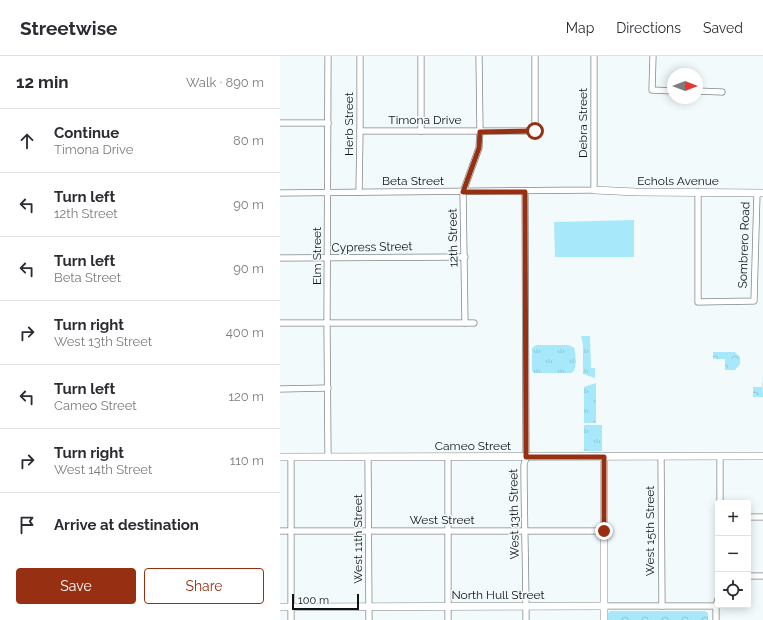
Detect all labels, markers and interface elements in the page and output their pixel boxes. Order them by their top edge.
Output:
text: Streetwise [20,17,117,39]
text: Map [566,20,594,36]
text: Directions [616,20,681,36]
text: Saved [703,20,743,36]
north arrow [667,68,703,104]
text: 12 min [16,72,69,92]
text: Walk · 890 m [186,75,264,90]
street label: Debra Street [576,88,590,158]
street label: Herb Street [342,92,356,156]
street label: Timona Drive [388,113,462,127]
route start [526,122,544,140]
text: Continue [54,124,119,142]
icon: ahead [16,130,38,152]
text: 80 m [233,133,264,148]
text: Timona Drive [54,142,133,157]
street label: Beta Street [382,174,444,188]
street label: Echols Avenue [637,174,719,188]
text: Turn left [54,188,115,206]
icon: left [16,194,38,216]
text: 90 m [233,197,264,212]
street label: Sombrero Road [735,201,753,289]
text: 12th Street [54,206,118,221]
street label: 12th Street [445,209,461,267]
street label: Elm Street [310,227,324,285]
street label: Cypress Street [331,239,413,255]
text: Turn left [54,252,115,270]
icon: left [16,258,38,280]
text: 90 m [233,261,264,276]
text: Beta Street [54,270,121,285]
text: Turn right [54,316,124,334]
icon: right [16,322,38,344]
text: 400 m [226,325,264,340]
text: West 13th Street [54,334,152,349]
text: Turn left [54,380,115,398]
icon: left [16,386,38,408]
text: 120 m [228,389,264,404]
text: Cameo Street [54,398,137,413]
street label: Cameo Street [435,439,511,453]
text: Turn right [54,444,124,462]
icon: right [16,450,38,472]
text: 110 m [230,453,264,468]
text: West 14th Street [54,462,152,477]
street label: West 13th Street [506,469,522,559]
street label: West 15th Street [643,486,657,576]
street label: West 11th Street [351,494,365,584]
map controls [715,500,751,608]
button: + [715,500,751,536]
street label: West Street [410,513,474,527]
icon: arrive [16,514,38,536]
text: Arrive at destination [54,516,199,534]
route end [595,522,613,540]
button: − [715,536,751,572]
button: Save [16,568,136,604]
button: Share [144,568,264,604]
button: locate [715,572,751,608]
street label: North Hull Street [451,588,545,602]
scale bar [292,592,359,611]
text: 100 m [298,594,329,607]

